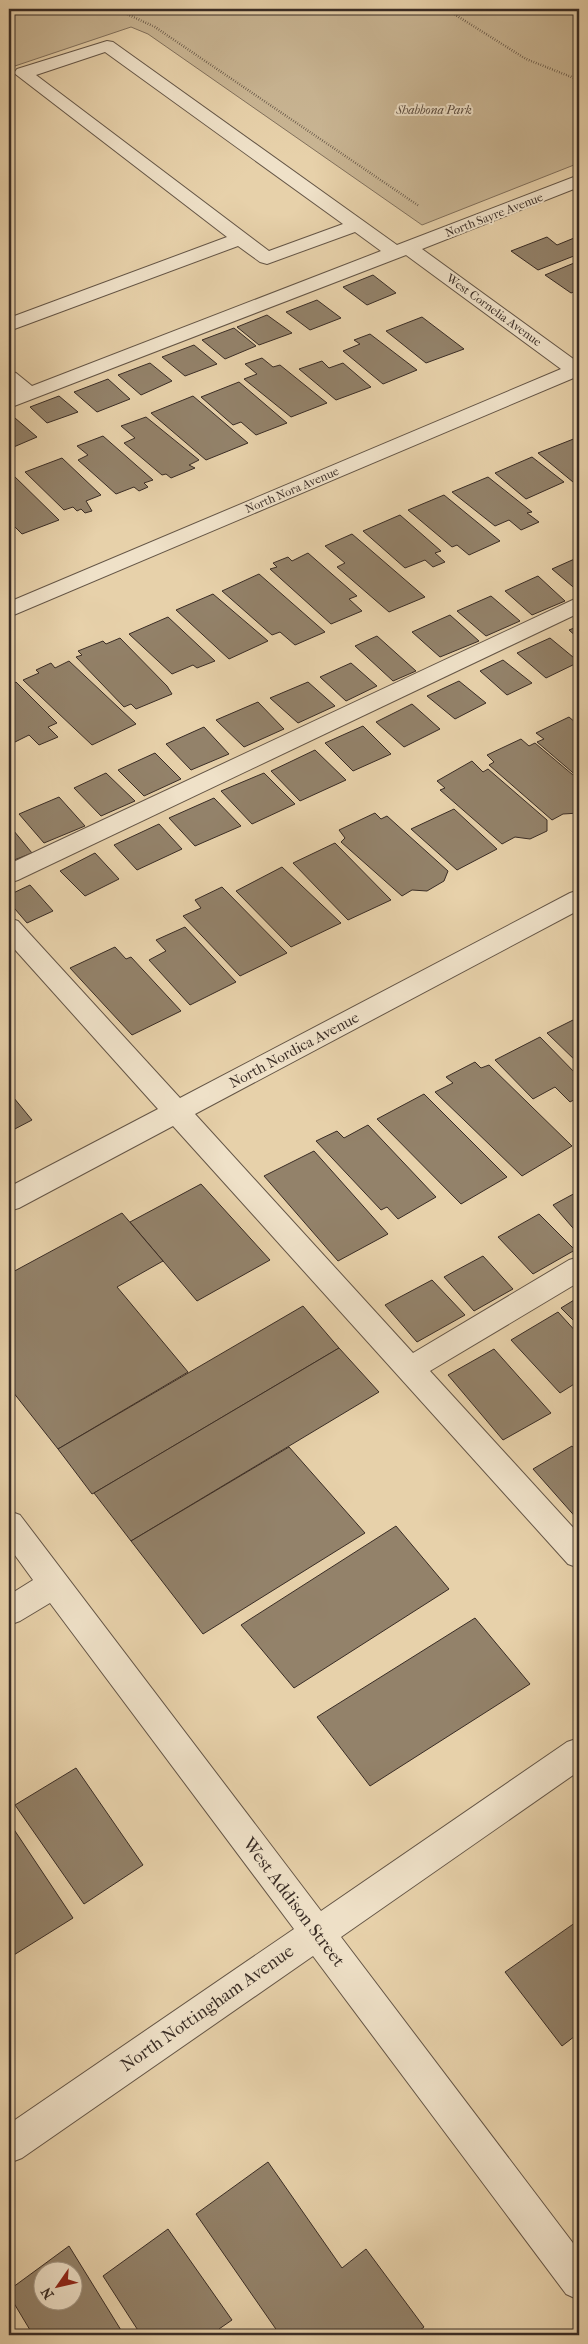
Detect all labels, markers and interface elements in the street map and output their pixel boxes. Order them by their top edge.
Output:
park label: Shabbona Park [395,103,472,117]
street label: North Sayre Avenue [443,190,545,240]
street label: West Cornelia Avenue [443,270,544,349]
street label: North Nora Avenue [243,464,341,516]
street label: North Nordica Avenue [226,1008,363,1092]
street label: West Addison Street [238,1833,349,1972]
street label: North Nottingham Avenue [117,1941,298,2076]
north arrow [32,2262,82,2312]
text: N [37,2284,58,2302]

